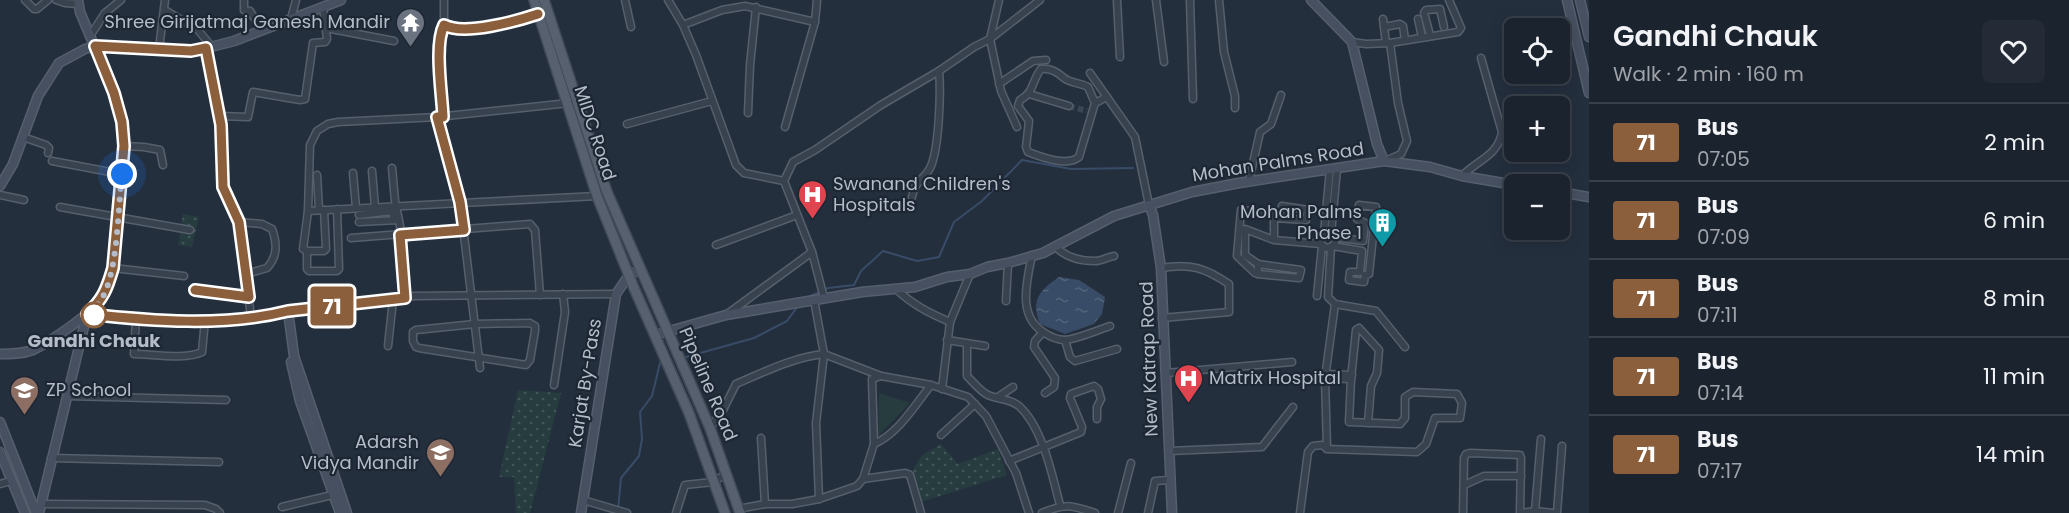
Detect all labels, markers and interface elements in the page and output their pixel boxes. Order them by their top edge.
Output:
temple icon: Shree Girijatmaj Ganesh Mandir [395,6,427,48]
place label: Shree Girijatmaj Ganesh Mandir [104,9,390,34]
text: Gandhi Chauk [1613,17,1818,56]
map controls [1504,18,1570,240]
button: locate [1504,18,1570,84]
button: heart [1982,20,2045,83]
text: Walk · 2 min · 160 m [1613,60,1804,88]
street label: MIDC Road [568,82,623,183]
button: + [1504,96,1570,162]
text: Bus [1697,112,1739,143]
text: 2 min [1984,127,2045,158]
text: 71 [1636,128,1656,157]
street label: Mohan Palms Road [1190,136,1366,187]
text: 07:05 [1697,145,1750,173]
your location [107,159,137,189]
place label: Swanand Children's Hospitals [833,171,1011,217]
button: − [1504,174,1570,240]
hospital icon: Swanand Children's Hospitals [796,178,828,220]
text: Bus [1697,190,1739,221]
place label: Mohan Palms Phase 1 [1240,199,1362,245]
text: 6 min [1983,205,2045,236]
building icon: Mohan Palms Phase 1 [1367,206,1399,248]
text: 71 [1636,206,1656,235]
text: 07:09 [1697,223,1750,251]
text: Bus [1697,268,1739,299]
street label: New Katrap Road [1133,281,1164,437]
text: 8 min [1983,283,2045,314]
text: 71 [1636,284,1656,313]
line badge: 71 [305,286,359,326]
text: 71 [322,292,342,321]
text: 07:11 [1697,301,1738,329]
marker: Gandhi Chauk [81,302,107,328]
street label: Karjat By-Pass [562,317,607,449]
street label: Pipeline Road [673,323,744,445]
place label: Gandhi Chauk [28,328,161,353]
text: Bus [1697,346,1739,377]
text: 11 min [1983,361,2045,392]
hospital icon: Matrix Hospital [1172,362,1204,404]
text: 71 [1636,362,1656,391]
place label: Matrix Hospital [1209,365,1341,390]
school or university icon: ZP School [9,374,41,416]
place label: ZP School [46,377,131,402]
text: 07:14 [1697,379,1744,407]
text: Bus [1697,424,1739,455]
place label: Adarsh Vidya Mandir [301,429,419,475]
school or university icon: Adarsh Vidya Mandir [424,436,456,478]
text: 14 min [1976,439,2045,470]
text: 71 [1636,440,1656,469]
text: 07:17 [1697,457,1742,485]

